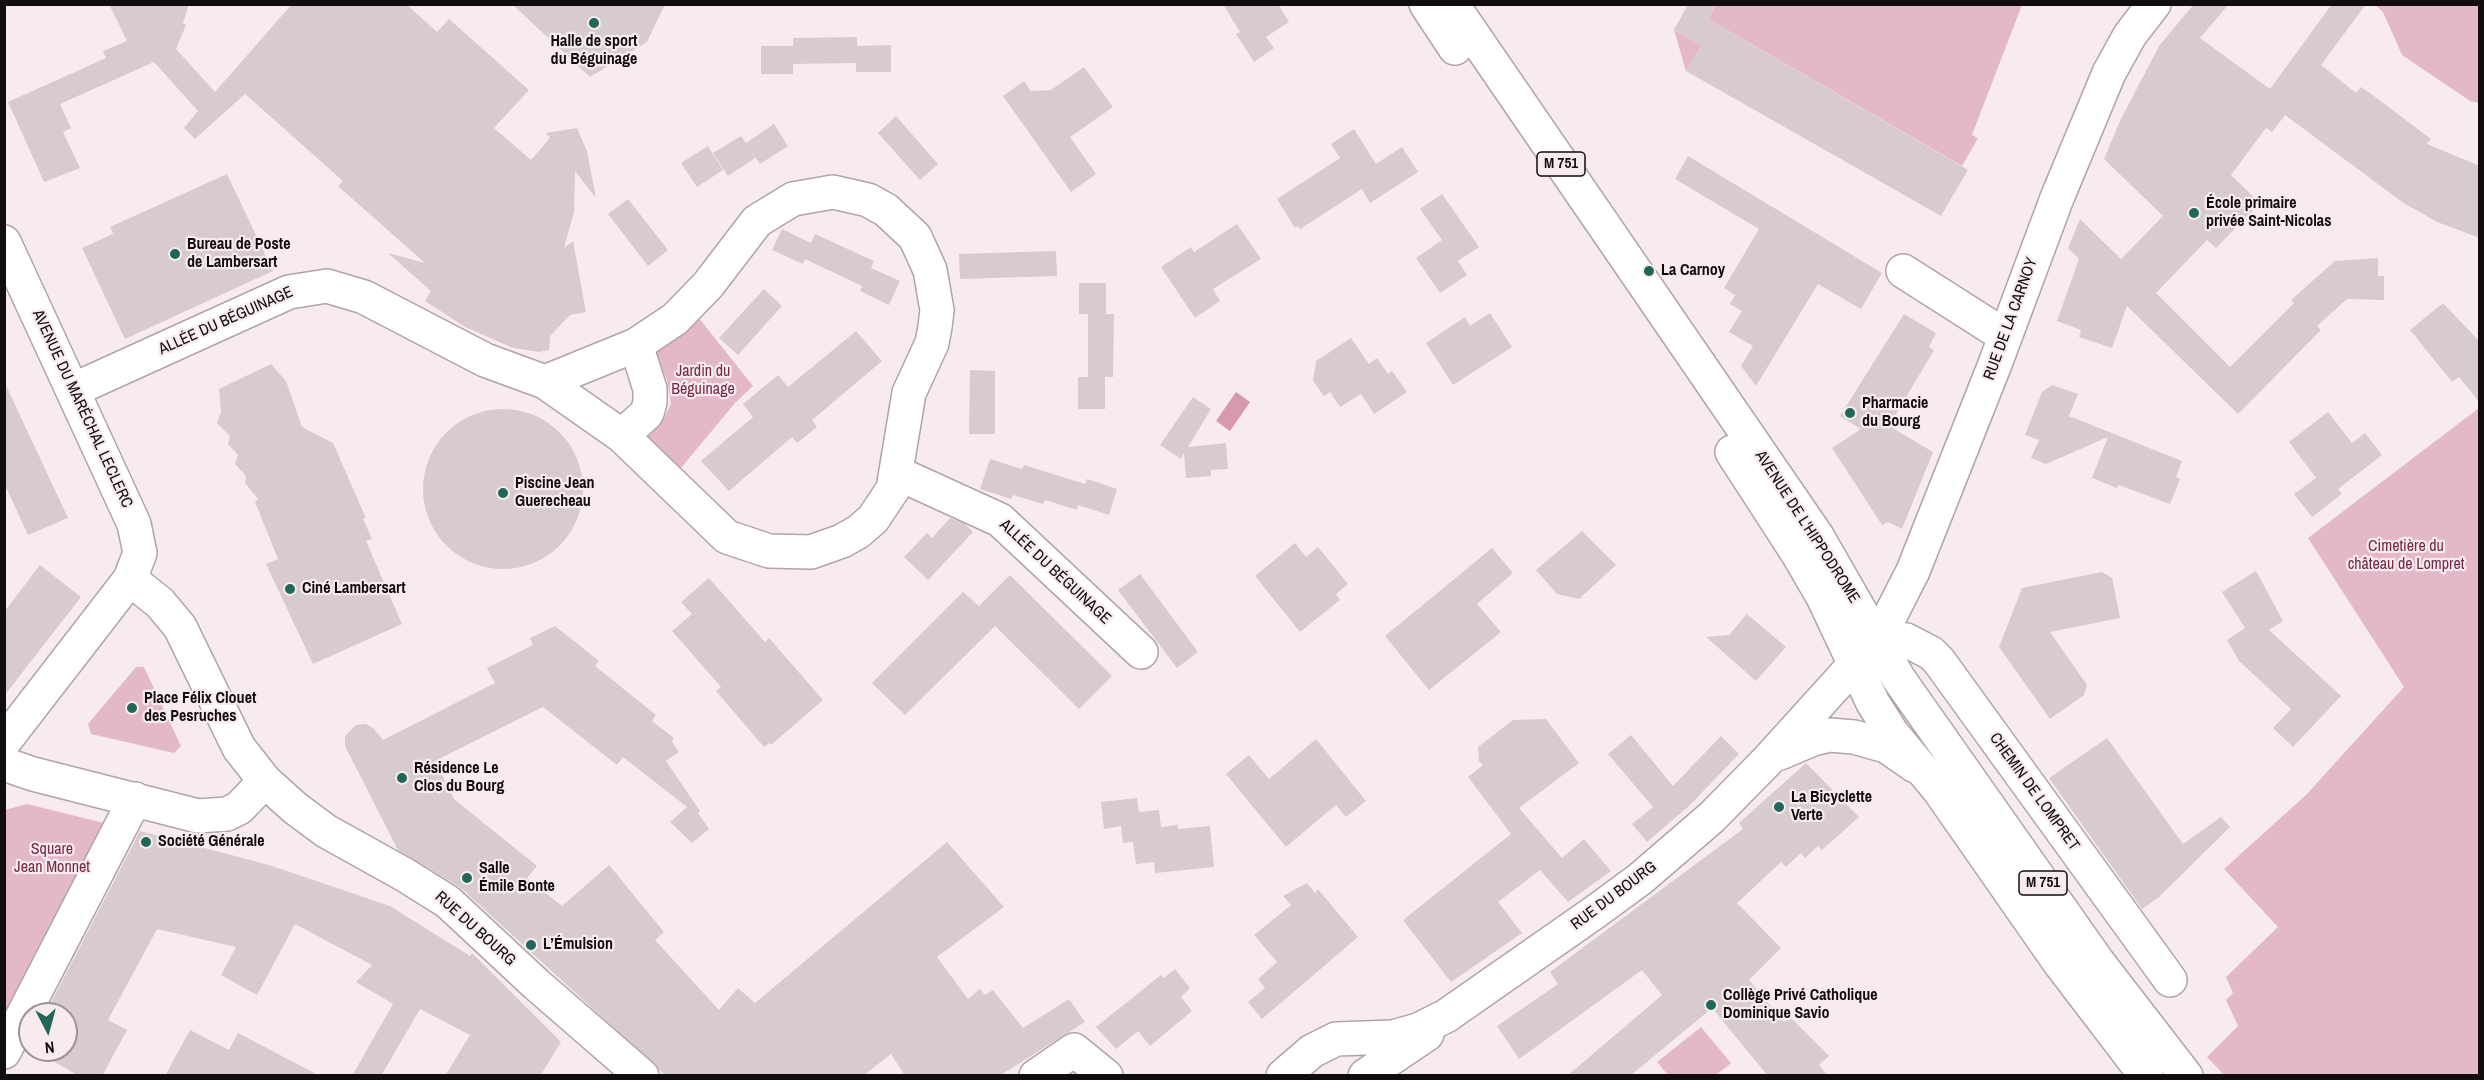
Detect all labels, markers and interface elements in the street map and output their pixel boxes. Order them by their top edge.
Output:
marker: Halle de sport du Béguinage [587,16,601,30]
place label: Halle de sport du Béguinage [551,32,637,70]
road number: M 751 [1537,152,1585,176]
place label: École primaire privée Saint-Nicolas [2206,194,2331,232]
marker: École primaire privée Saint-Nicolas [2187,206,2201,220]
place label: Bureau de Poste de Lambersart [187,235,291,273]
marker: Bureau de Poste de Lambersart [168,247,182,261]
street label: RUE DE LA CARNOY [1980,255,2042,383]
place label: La Carnoy [1661,261,1725,281]
marker: La Carnoy [1642,264,1656,278]
street label: ALLÉE DU BÉGUINAGE [156,283,296,359]
street label: AVENUE DU MARÉCHAL LECLERC [28,307,136,511]
park label: Jardin du Béguinage [671,362,735,400]
place label: Pharmacie du Bourg [1862,394,1928,432]
marker: Pharmacie du Bourg [1843,406,1857,420]
street label: AVENUE DE L'HIPPODROME [1750,447,1864,607]
place label: Piscine Jean Guerecheau [515,474,595,512]
marker: Piscine Jean Guerecheau [496,486,510,500]
street label: ALLÉE DU BÉGUINAGE [995,515,1115,629]
park label: Cimetière du château de Lompret [2348,537,2464,575]
place label: Ciné Lambersart [302,579,406,599]
marker: Ciné Lambersart [283,582,297,596]
place label: Place Félix Clouet des Pesruches [144,689,256,727]
marker: Place Félix Clouet des Pesruches [125,701,139,715]
street label: CHEMIN DE LOMPRET [1985,729,2083,855]
place label: Résidence Le Clos du Bourg [414,759,504,797]
marker: Résidence Le Clos du Bourg [395,771,409,785]
place label: La Bicyclette Verte [1791,788,1872,826]
marker: La Bicyclette Verte [1772,800,1786,814]
place label: Société Générale [158,832,264,852]
marker: Société Générale [139,835,153,849]
park label: Square Jean Monnet [14,840,90,878]
street label: RUE DU BOURG [1567,858,1661,934]
place label: Salle Émile Bonte [479,859,555,897]
marker: Salle Émile Bonte [460,871,474,885]
road number: M 751 [2019,871,2067,895]
street label: RUE DU BOURG [431,888,519,970]
place label: L’Émulsion [543,935,613,955]
marker: L’Émulsion [524,938,538,952]
place label: Collège Privé Catholique Dominique Savio [1723,986,1878,1024]
marker: Collège Privé Catholique Dominique Savio [1704,998,1718,1012]
north arrow [18,1002,78,1062]
text: N [44,1036,56,1059]

